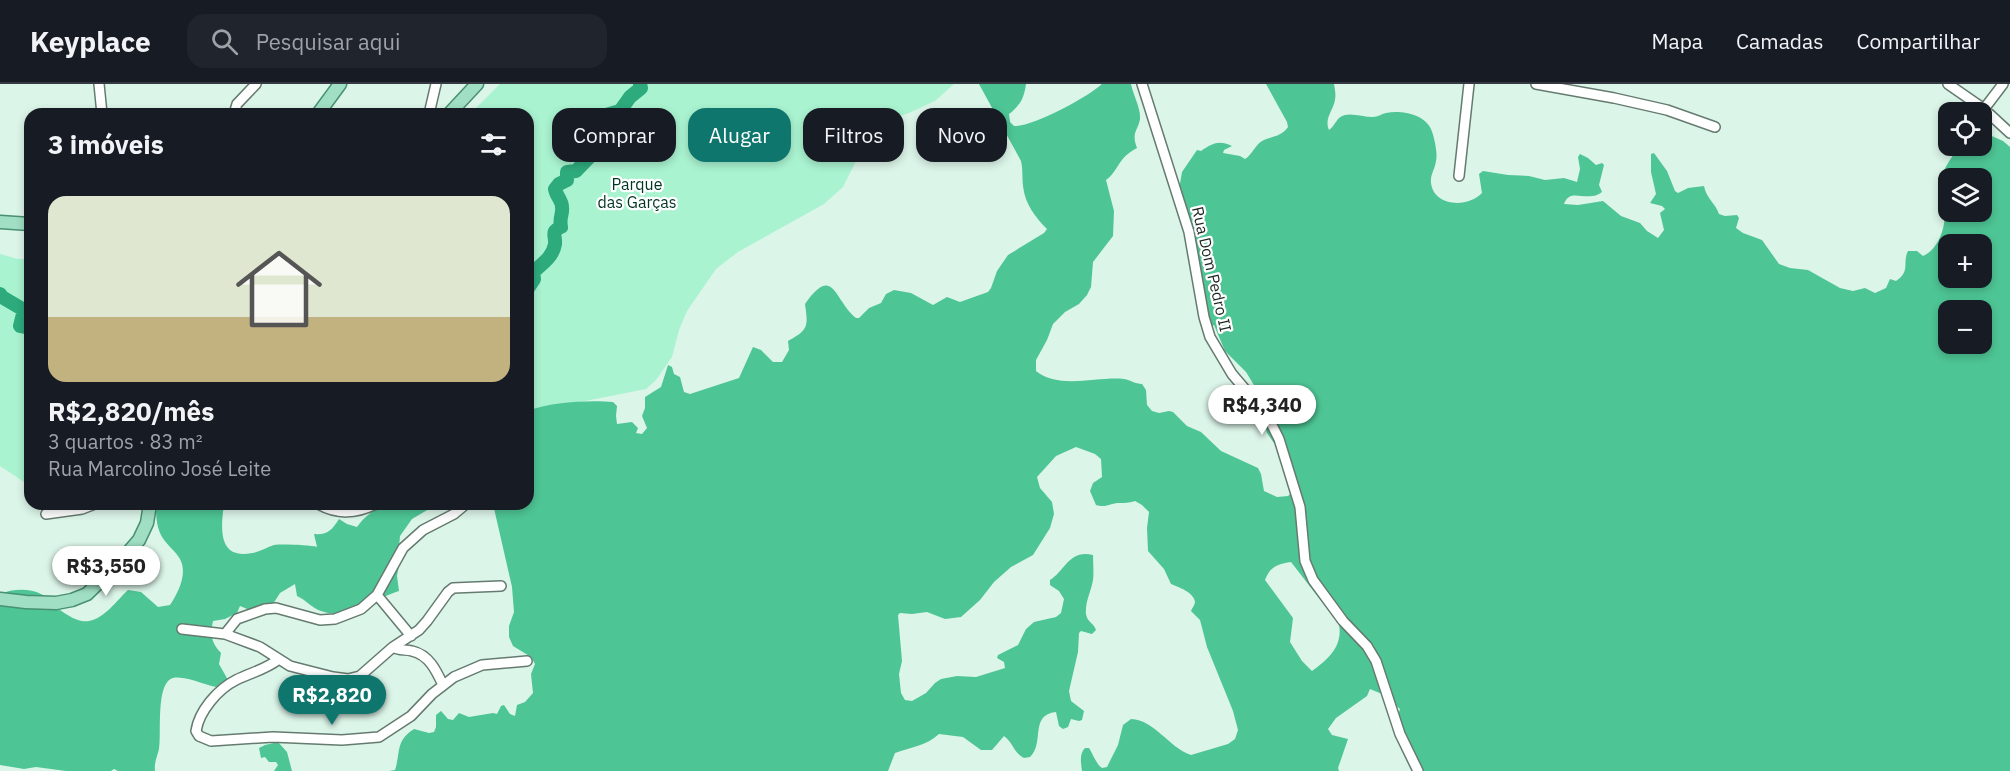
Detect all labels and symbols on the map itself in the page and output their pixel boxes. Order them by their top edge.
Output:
park label: Parque das Garças [597,174,677,212]
street label: Rua Dom Pedro II [1188,204,1236,334]
pin: R$4,340 [1207,385,1317,436]
pin: R$3,550 [51,546,161,597]
pin: R$2,820 [277,675,387,726]

